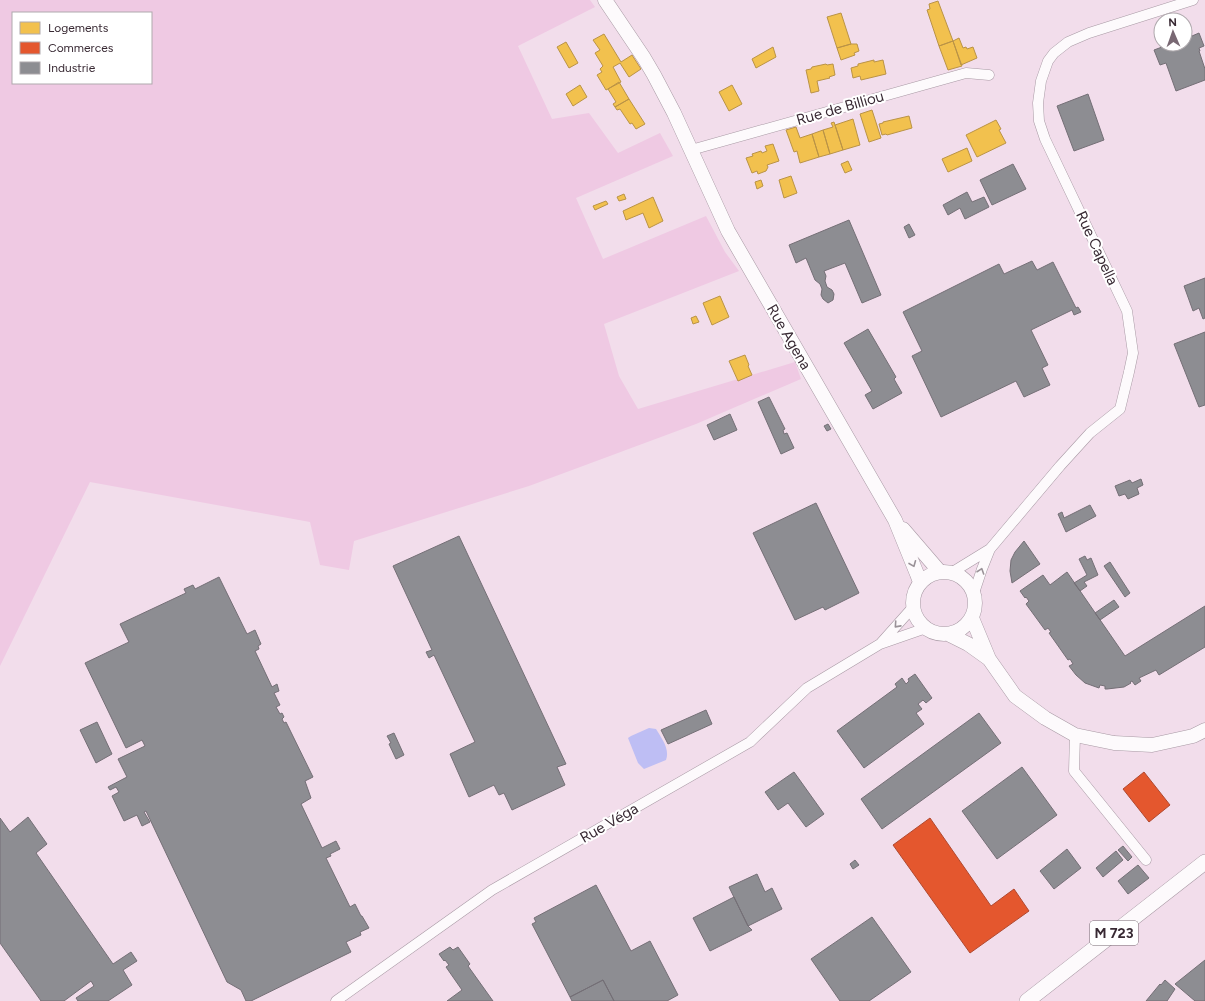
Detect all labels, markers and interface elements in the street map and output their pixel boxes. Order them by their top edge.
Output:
legend [12,12,152,84]
north arrow [1153,12,1193,52]
text: N [1168,16,1177,29]
text: Logements [48,21,109,35]
text: Commerces [48,41,114,55]
text: Industrie [48,61,96,75]
street label: Rue de Billiou [794,87,886,129]
street label: Rue Capella [1072,208,1122,288]
street label: Rue Agena [763,301,815,373]
one-way arrow [909,560,917,567]
one-way arrow [976,568,985,575]
one-way arrow [894,621,901,628]
street label: Rue Véga [577,799,641,847]
road number: M 723 [1090,921,1138,945]

